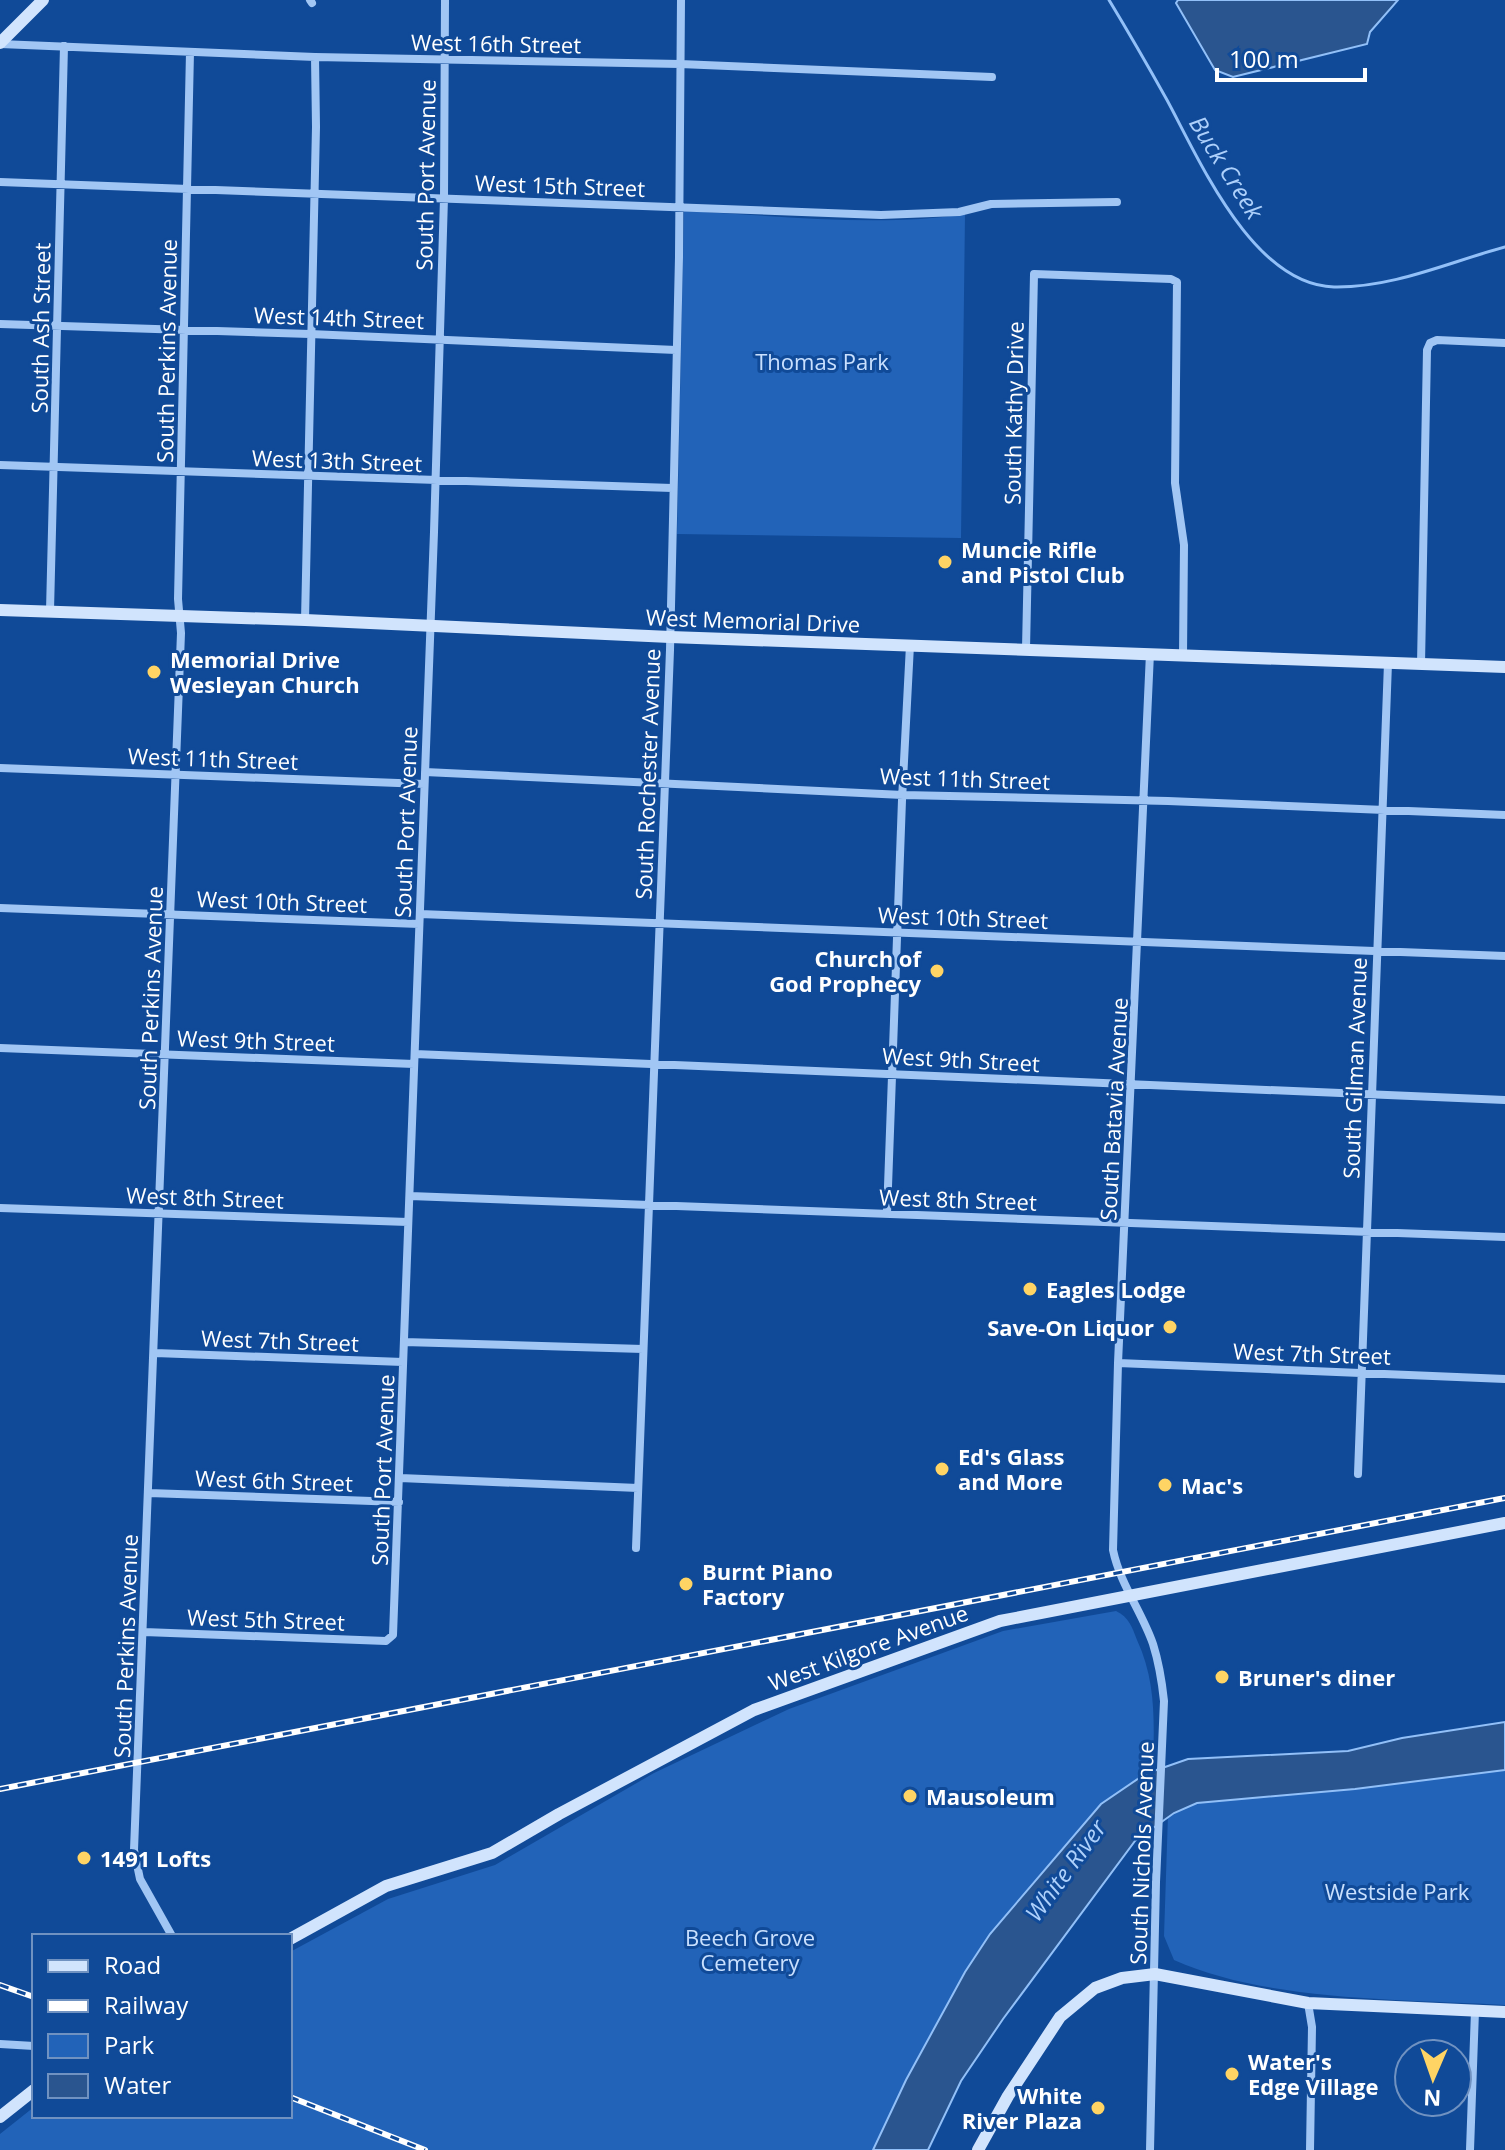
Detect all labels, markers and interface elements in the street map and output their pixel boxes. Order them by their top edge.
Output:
street label: West 16th Street [411,27,582,59]
scale bar [1217,32,1365,82]
text: 100 m [1229,42,1299,75]
street label: South Port Avenue [408,79,442,271]
water label: Buck Creek [1182,109,1272,226]
street label: West 15th Street [474,167,646,203]
street label: South Perkins Avenue [149,239,183,463]
street label: South Ash Street [24,242,56,414]
street label: West 14th Street [253,299,425,335]
street label: South Kathy Drive [996,321,1030,505]
park label: Thomas Park [755,346,889,376]
street label: West 13th Street [251,442,423,478]
place label: Muncie Rifle and Pistol Club [961,534,1125,589]
marker: Muncie Rifle and Pistol Club [936,553,954,571]
street label: West Memorial Drive [645,601,861,639]
place label: Memorial Drive Wesleyan Church [170,644,360,699]
street label: South Rochester Avenue [628,648,666,900]
marker: Memorial Drive Wesleyan Church [145,663,163,681]
street label: South Port Avenue [387,726,423,918]
street label: West 11th Street [127,740,299,776]
street label: West 11th Street [879,760,1051,796]
street label: West 10th Street [196,883,368,919]
street label: South Perkins Avenue [131,886,169,1110]
street label: West 10th Street [877,899,1049,935]
place label: Church of God Prophecy [769,943,922,998]
street label: South Gilman Avenue [1335,957,1373,1179]
marker: Church of God Prophecy [928,962,946,980]
street label: South Batavia Avenue [1092,997,1134,1221]
street label: West 9th Street [177,1022,336,1058]
street label: West 9th Street [881,1040,1041,1078]
street label: West 8th Street [126,1179,285,1215]
street label: West 8th Street [879,1181,1038,1217]
place label: Eagles Lodge [1046,1274,1186,1304]
marker: Eagles Lodge [1021,1280,1039,1298]
place label: Save-On Liquor [987,1312,1154,1342]
marker: Save-On Liquor [1161,1318,1179,1336]
street label: West 7th Street [201,1322,360,1358]
street label: West 7th Street [1233,1335,1392,1371]
street label: South Port Avenue [364,1374,400,1566]
place label: Ed's Glass and More [958,1441,1065,1496]
marker: Ed's Glass and More [933,1460,951,1478]
street label: West 6th Street [195,1462,354,1498]
place label: Mac's [1181,1470,1243,1500]
marker: Mac's [1156,1476,1174,1494]
street label: South Perkins Avenue [106,1534,144,1758]
place label: Burnt Piano Factory [702,1556,833,1611]
marker: Burnt Piano Factory [677,1575,695,1593]
street label: West Kilgore Avenue [764,1597,972,1697]
street label: West 5th Street [187,1601,346,1637]
place label: Bruner's diner [1238,1662,1395,1692]
marker: Bruner's diner [1213,1668,1231,1686]
street label: South Nichols Avenue [1122,1741,1160,1965]
place label: Mausoleum [926,1781,1055,1811]
marker: Mausoleum [901,1787,919,1805]
water label: White River [1017,1811,1114,1928]
place label: 1491 Lofts [100,1843,211,1873]
marker: 1491 Lofts [75,1849,93,1867]
park label: Westside Park [1325,1876,1470,1906]
park label: Beech Grove Cemetery [685,1922,815,1977]
legend [32,1934,292,2118]
text: Road [104,1948,161,1981]
text: Railway [104,1988,189,2021]
text: Park [104,2028,155,2061]
north arrow [1393,2038,1473,2118]
place label: Water's Edge Village [1248,2046,1379,2101]
marker: Water's Edge Village [1223,2065,1241,2083]
text: Water [104,2068,172,2101]
place label: White River Plaza [962,2080,1082,2135]
text: N [1423,2084,1442,2114]
marker: White River Plaza [1089,2099,1107,2117]

